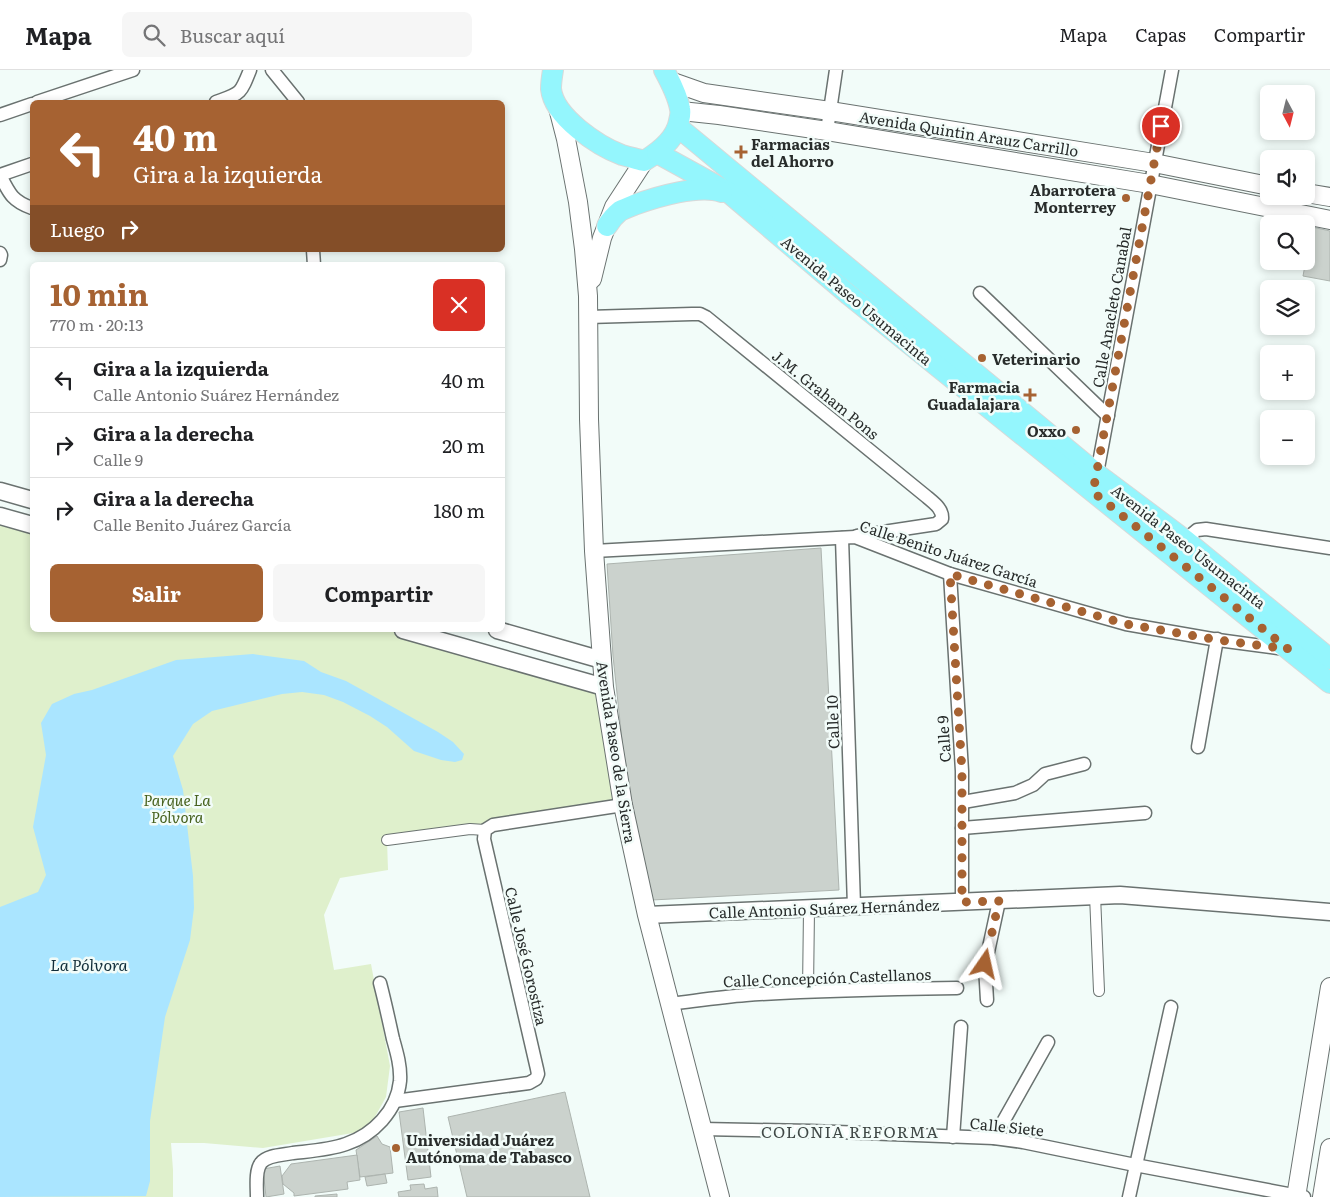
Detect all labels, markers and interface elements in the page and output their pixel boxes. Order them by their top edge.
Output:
search box [122,12,472,57]
text: Mapa [25,17,92,52]
icon: search [140,21,168,49]
text: Buscar aquí [180,21,285,49]
text: Mapa [1059,21,1107,48]
text: Capas [1135,21,1186,48]
text: Compartir [1214,21,1305,48]
north arrow [1260,85,1315,140]
map controls [1260,85,1315,465]
street label: Avenida Quintin Arauz Carrillo [858,104,1081,162]
pin [1140,105,1182,147]
text: 40 m [133,110,218,162]
icon: arrive [1147,112,1175,140]
icon: left [50,120,115,185]
place label: Farmacias del Ahorro [751,132,834,172]
marker: Farmacias del Ahorro [735,146,747,158]
button: sound [1260,150,1315,205]
text: Gira a la izquierda [133,157,322,190]
place label: Abarrotera Monterrey [1030,178,1117,218]
marker: Abarrotera Monterrey [1120,192,1132,204]
text: Luego [50,215,105,243]
icon: right [115,215,143,243]
button: search [1260,215,1315,270]
street label: Calle Anacleto Canabal [1085,225,1137,389]
street label: Avenida Paseo Usumacinta [777,230,938,371]
text: 10 min [50,271,149,315]
button: close [433,279,485,331]
button: layers [1260,280,1315,335]
text: 770 m · 20:13 [50,312,144,336]
street label: J.M. Graham Pons [768,344,885,444]
button: + [1260,345,1315,400]
place label: Veterinario [992,347,1080,370]
marker: Veterinario [976,352,988,364]
text: Gira a la izquierda [93,354,269,382]
icon: left [50,366,78,394]
text: 40 m [441,366,485,394]
place label: Farmacia Guadalajara [927,375,1020,415]
text: Calle Antonio Suárez Hernández [93,382,339,406]
marker: Farmacia Guadalajara [1024,389,1036,401]
button: − [1260,410,1315,465]
text: Gira a la derecha [93,419,254,447]
place label: Oxxo [1027,419,1066,442]
marker: Oxxo [1070,424,1082,436]
icon: right [50,431,78,459]
text: 20 m [442,431,485,459]
text: Calle 9 [93,447,143,471]
street label: Avenida Paseo Usumacinta [1107,478,1272,614]
text: Gira a la derecha [93,484,254,512]
icon: right [50,496,78,524]
text: 180 m [434,496,485,524]
text: Calle Benito Juárez García [93,512,291,536]
street label: Calle Benito Juárez García [857,513,1042,593]
button: Salir [50,564,263,622]
button: Compartir [273,564,485,622]
street label: Avenida Paseo de la Sierra [591,659,643,846]
street label: Calle 10 [820,694,844,749]
street label: Calle 9 [930,715,956,763]
park label: Parque La Pólvora [143,788,211,828]
street label: Calle José Gorostiza [500,884,554,1028]
street label: Calle Antonio Suárez Hernández [708,892,940,924]
position arrow [958,937,1010,989]
water label: La Pólvora [50,952,129,976]
street label: Calle Concepción Castellanos [723,962,932,992]
street label: Calle Siete [969,1111,1045,1141]
district label: COLONIA REFORMA [761,1119,939,1143]
place label: Universidad Juárez Autónoma de Tabasco [406,1128,572,1168]
marker: Universidad Juárez Autónoma de Tabasco [390,1142,402,1154]

